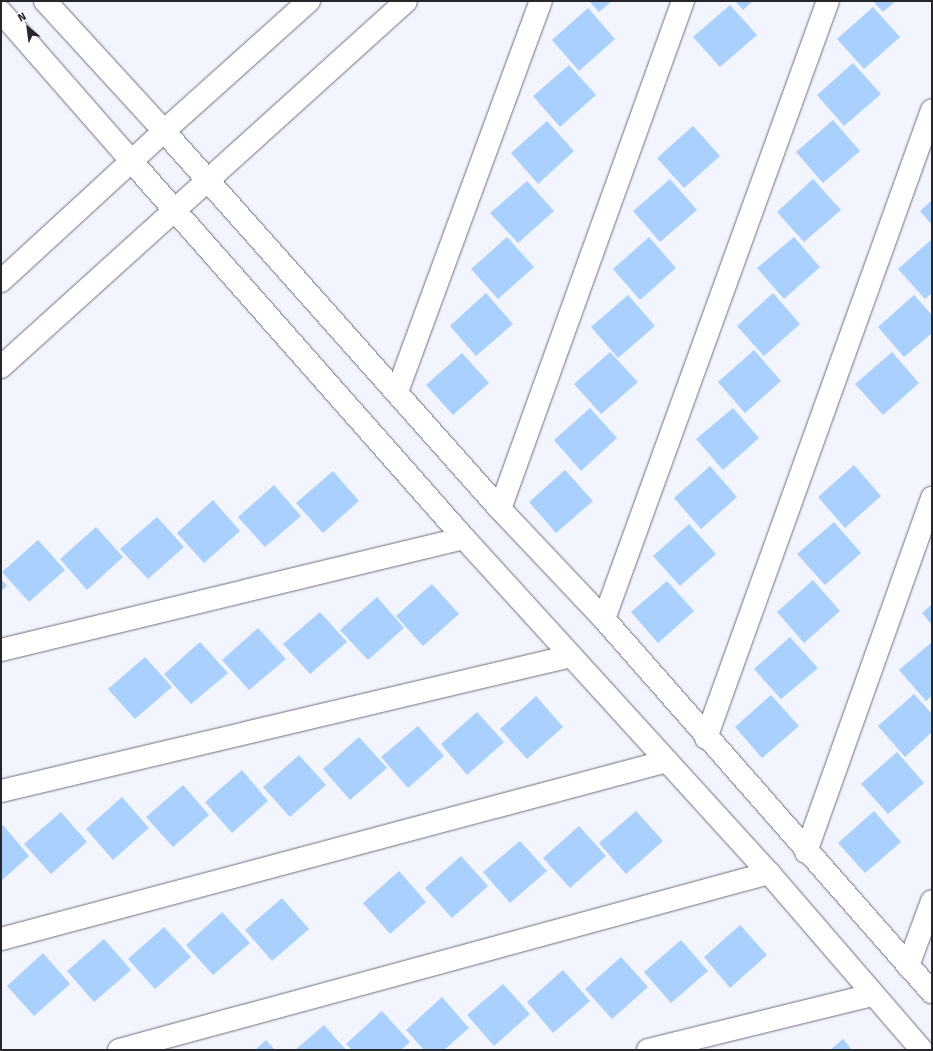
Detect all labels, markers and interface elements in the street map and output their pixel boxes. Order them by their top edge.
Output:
north arrow [8,8,48,48]
text: N [16,10,28,25]

